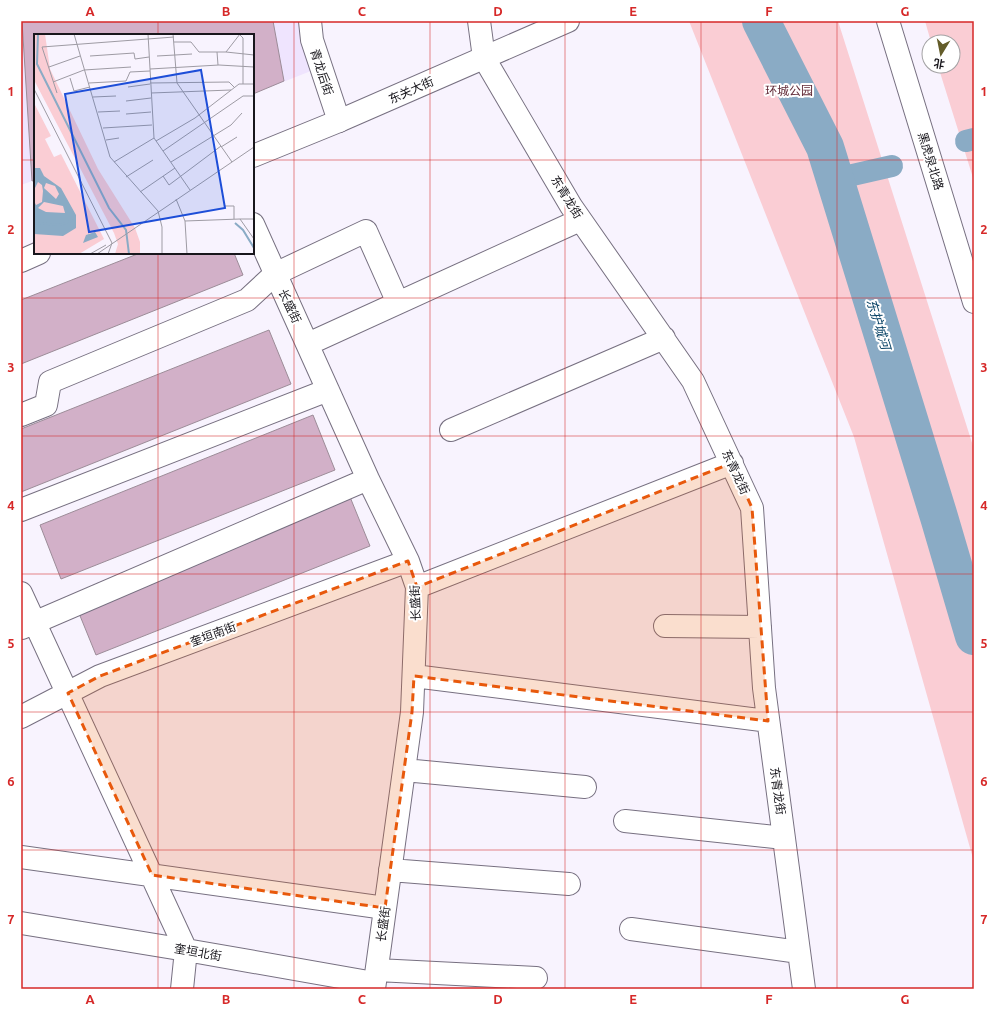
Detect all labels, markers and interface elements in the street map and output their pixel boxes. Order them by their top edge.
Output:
text: A [85,4,95,18]
text: B [222,4,231,18]
text: C [358,4,367,18]
text: D [493,4,503,18]
text: E [629,4,637,18]
text: F [765,4,773,18]
text: G [901,4,910,18]
inset map [34,34,254,254]
north arrow [921,34,961,74]
street label: 青龙后街 [308,47,336,97]
text: 北 [933,57,946,71]
street label: 东关大街 [386,74,436,106]
text: 1 [7,84,15,98]
park label: 环城公园 [765,84,813,97]
text: 1 [980,84,988,98]
street label: 黑虎泉北路 [916,130,946,192]
street label: 东青龙街 [549,173,585,221]
text: 2 [7,222,15,236]
text: 2 [980,222,988,236]
street label: 长盛街 [276,287,304,325]
water label: 东护城河 [865,297,894,354]
text: 3 [7,360,15,374]
text: 3 [980,360,988,374]
street label: 东青龙街 [720,447,752,497]
text: 4 [7,498,15,512]
text: 4 [980,498,988,512]
street label: 长盛街 [408,585,422,621]
street label: 奎垣南街 [188,620,238,648]
text: 5 [7,636,15,650]
text: 5 [980,636,988,650]
street label: 东青龙街 [768,766,788,816]
text: 6 [7,774,15,788]
text: 6 [980,774,988,788]
street label: 长盛街 [374,905,392,943]
text: 7 [7,912,15,926]
text: 7 [980,912,988,926]
street label: 奎垣北街 [173,941,223,963]
text: A [85,992,95,1006]
text: B [222,992,231,1006]
text: C [358,992,367,1006]
text: D [493,992,503,1006]
text: E [629,992,637,1006]
text: F [765,992,773,1006]
text: G [901,992,910,1006]

